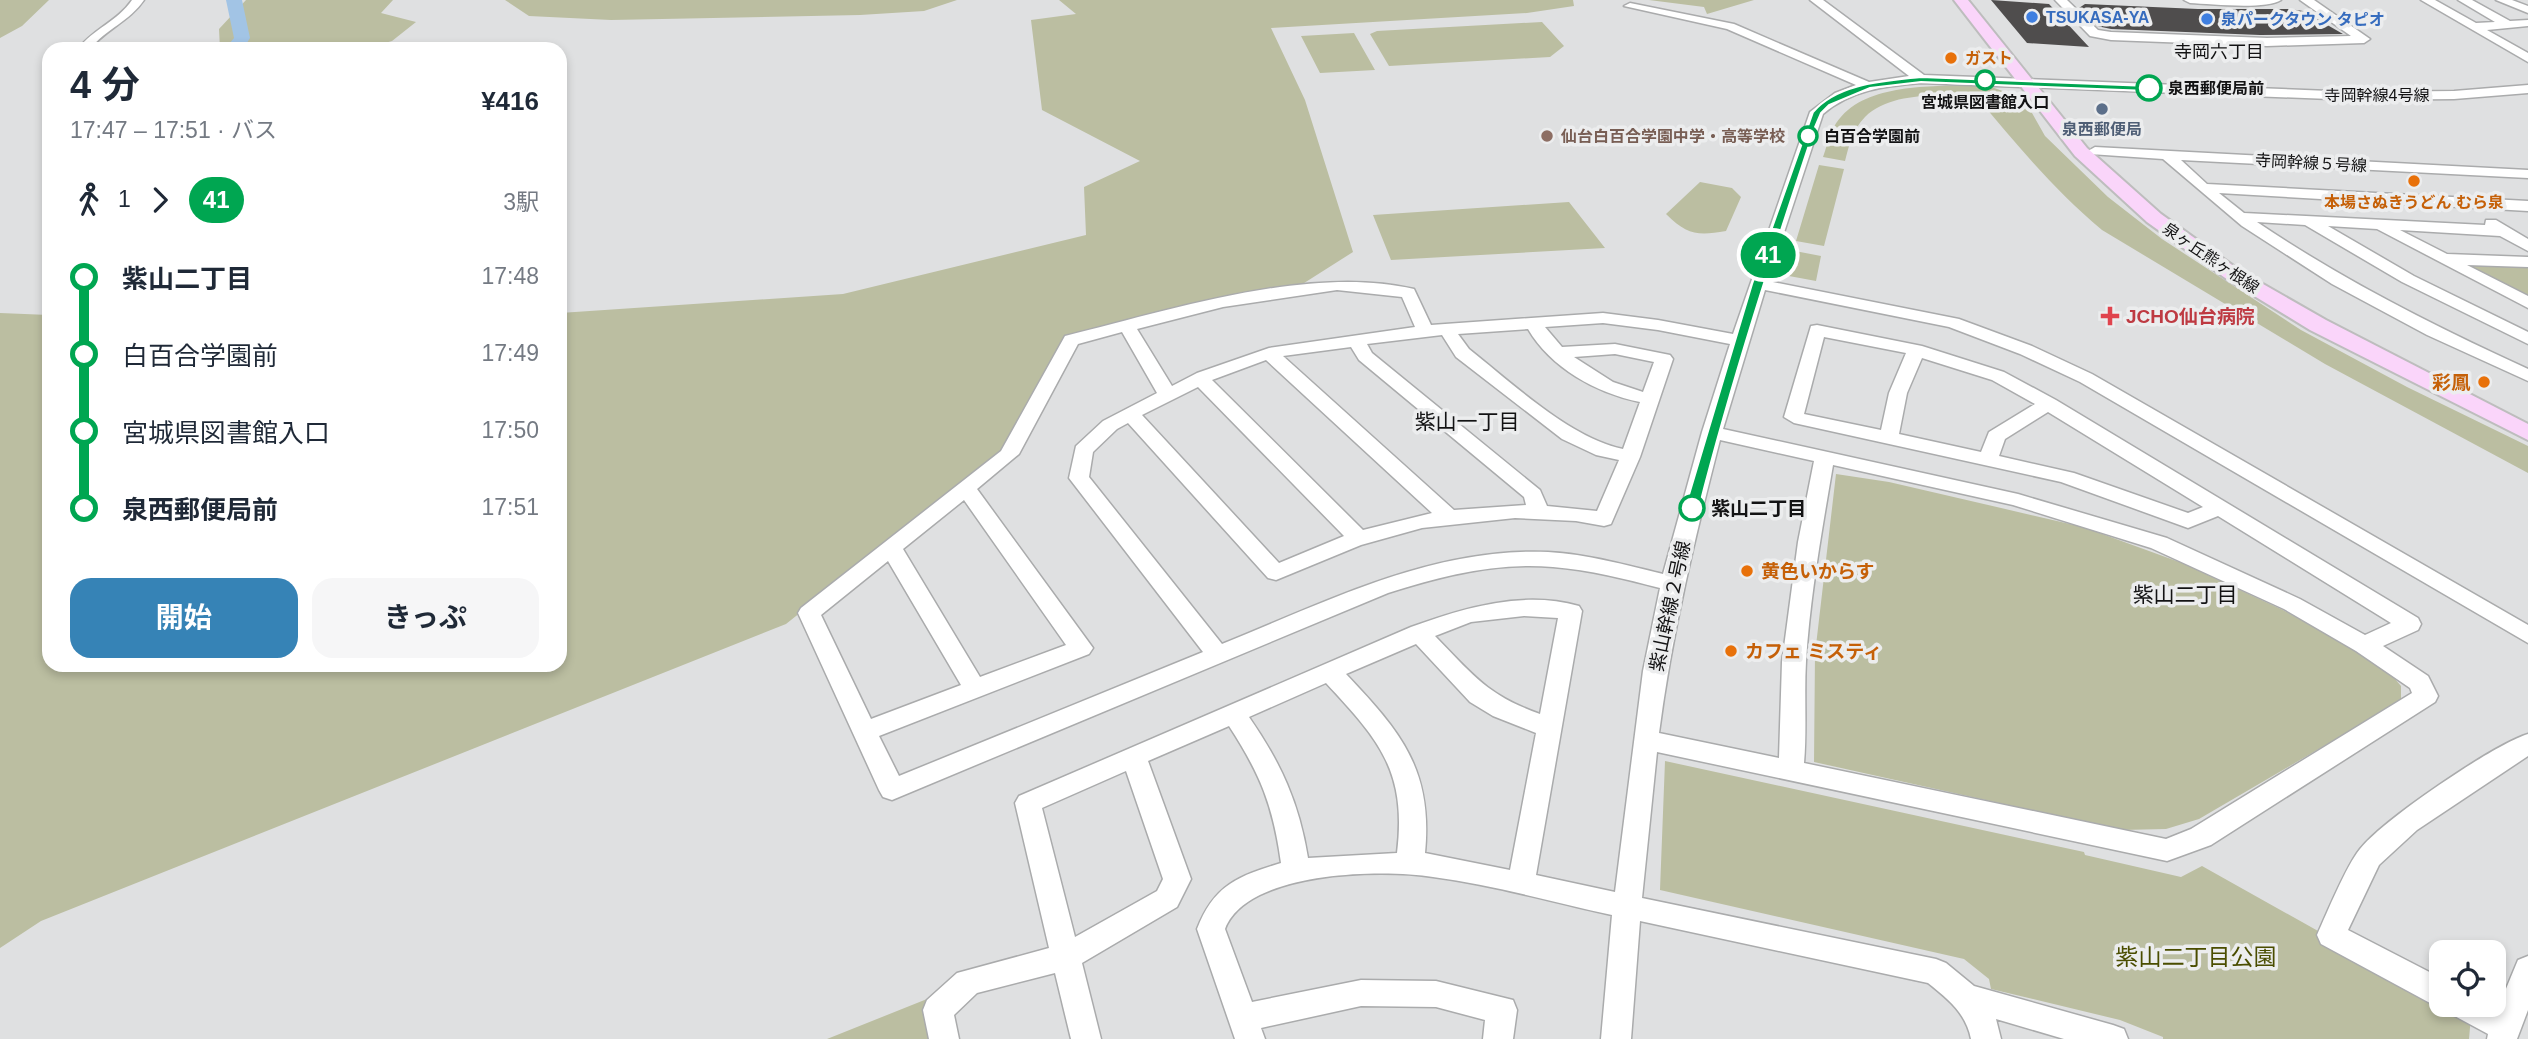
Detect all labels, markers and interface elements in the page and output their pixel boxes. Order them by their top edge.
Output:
marker: TSUKASA-YA [2024,9,2040,25]
place label: TSUKASA-YA [2046,9,2150,26]
marker: 泉パークタウン タピオ [2199,11,2215,27]
place label: 泉パークタウン タピオ [2221,11,2385,28]
district label: 寺岡六丁目 [2174,42,2264,62]
marker: ガスト [1943,50,1959,66]
place label: ガスト [1965,50,2013,67]
text: 4 分 [70,64,140,106]
marker: 宮城県図書館入口 [1975,70,1995,90]
marker: 泉西郵便局前 [2136,75,2162,101]
place label: 泉西郵便局前 [2168,80,2264,97]
text: ¥416 [481,86,539,116]
street label: 寺岡幹線4号線 [2325,87,2429,104]
place label: 宮城県図書館入口 [1921,93,2049,111]
marker: 泉西郵便局 [2094,101,2110,117]
text: 17:47 – 17:51 · バス [70,117,277,143]
place label: 泉西郵便局 [2062,121,2142,138]
marker: 白百合学園前 [1798,126,1818,146]
marker: 仙台白百合学園中学・高等学校 [1539,128,1555,144]
place label: 仙台白百合学園中学・高等学校 [1560,128,1785,145]
place label: 白百合学園前 [1824,128,1920,145]
street label: 寺岡幹線５号線 [2255,152,2367,174]
marker: 本場さぬきうどん むら泉 [2406,173,2422,189]
icon: walk [70,181,108,219]
icon: forward [141,181,179,219]
text: 1 [118,186,131,212]
text: 41 [203,186,230,213]
text: 3駅 [503,189,539,215]
place label: 本場さぬきうどん むら泉 [2324,194,2504,211]
street label: 泉ヶ丘熊ヶ根線 [2160,220,2262,296]
line badge: 41 [1736,232,1800,278]
text: 41 [1755,241,1781,268]
text: 17:48 [481,263,539,289]
text: 紫山二丁目 [122,264,252,294]
marker: JCHO仙台病院 [2100,306,2120,326]
place label: JCHO仙台病院 [2126,306,2255,327]
text: 17:49 [481,340,539,366]
text: 白百合学園前 [122,341,278,371]
place label: 彩鳳 [2432,372,2471,393]
marker: 彩鳳 [2476,374,2492,390]
district label: 紫山一丁目 [1415,410,1520,433]
text: 17:50 [481,417,539,443]
text: 宮城県図書館入口 [122,418,330,448]
text: 17:51 [481,494,539,520]
text: 泉西郵便局前 [122,495,278,525]
marker: 紫山二丁目 [1679,495,1705,521]
place label: 紫山二丁目 [1711,498,1806,519]
street label: 紫山幹線２号線 [1646,539,1694,673]
place label: 黄色いからす [1761,561,1875,582]
marker: 黄色いからす [1739,563,1755,579]
button: 開始 [70,578,298,658]
button: きっぷ [312,578,539,658]
district label: 紫山二丁目 [2133,583,2238,606]
place label: カフェ ミスティ [1745,641,1882,662]
marker: カフェ ミスティ [1723,643,1739,659]
map controls [2429,940,2506,1017]
button: locate [2429,940,2506,1017]
park label: 紫山二丁目公園 [2116,944,2277,970]

